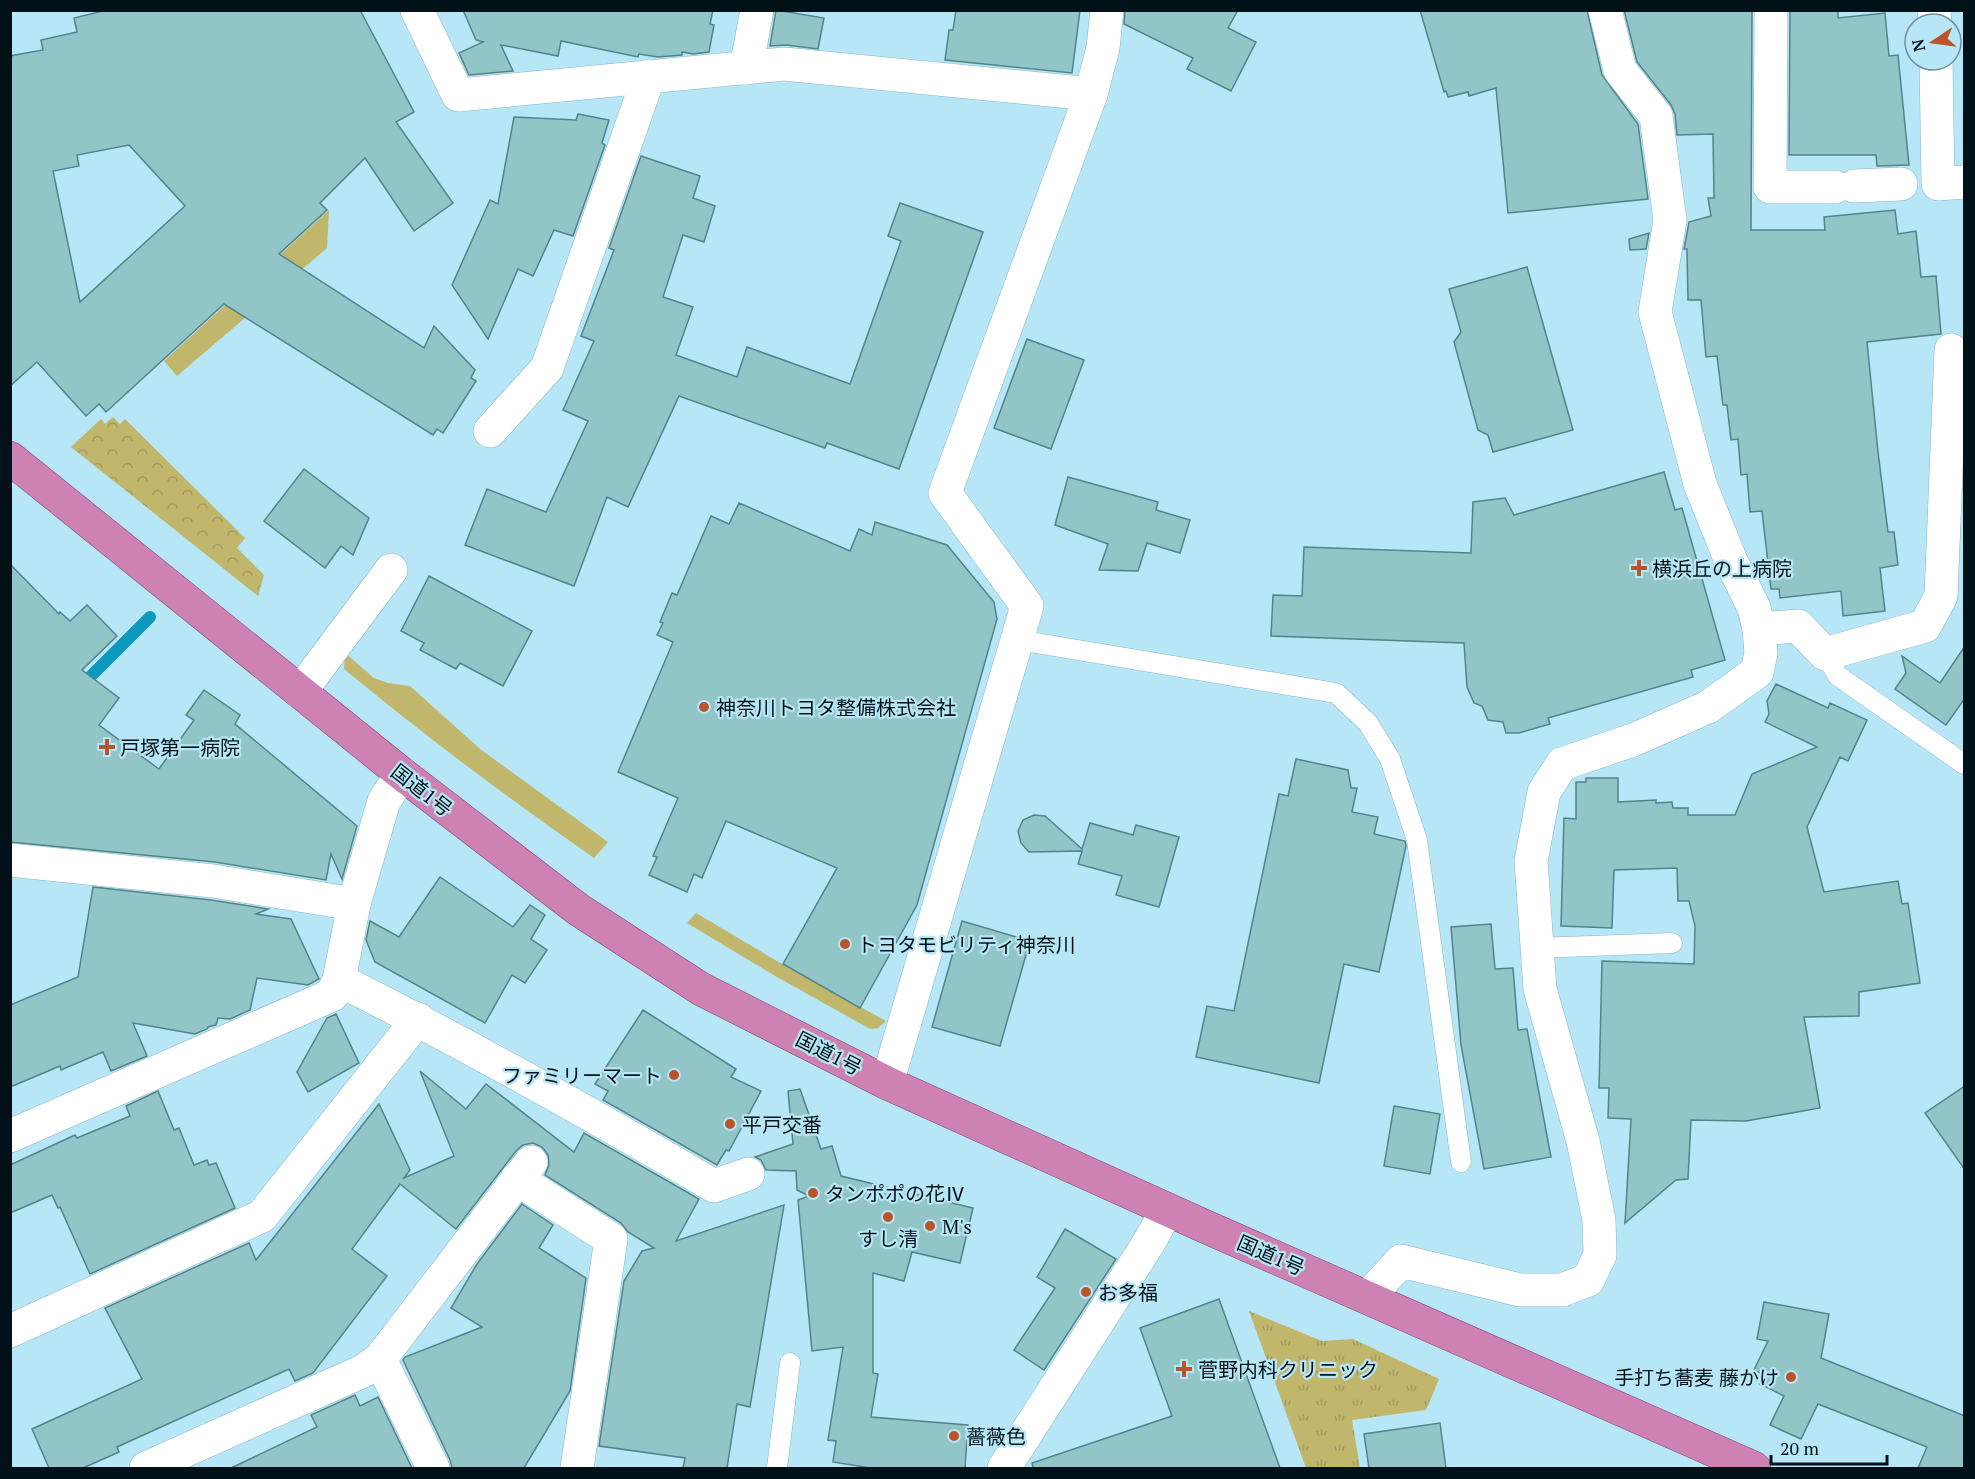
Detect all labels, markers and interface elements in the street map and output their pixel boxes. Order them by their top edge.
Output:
north arrow [1903,12,1963,72]
text: N [1906,37,1930,54]
place label: 横浜丘の上病院 [1652,555,1792,582]
marker: 横浜丘の上病院 [1630,559,1648,577]
place label: 神奈川トヨタ整備株式会社 [716,694,956,721]
marker: 神奈川トヨタ整備株式会社 [697,700,711,714]
place label: 戸塚第一病院 [120,734,240,761]
marker: 戸塚第一病院 [98,738,116,756]
street label: 国道1号 [386,758,458,822]
place label: トヨタモビリティ神奈川 [857,931,1076,958]
marker: トヨタモビリティ神奈川 [838,937,852,951]
street label: 国道1号 [791,1025,867,1081]
place label: ファミリーマート [502,1062,662,1089]
marker: ファミリーマート [667,1068,681,1082]
place label: 平戸交番 [742,1111,822,1138]
marker: 平戸交番 [723,1117,737,1131]
place label: タンポポの花Ⅳ [825,1180,965,1207]
marker: タンポポの花Ⅳ [806,1186,820,1200]
marker: すし清 [881,1210,895,1224]
place label: M's [942,1213,972,1240]
marker: M's [923,1219,937,1233]
place label: すし清 [858,1225,918,1252]
street label: 国道1号 [1233,1229,1309,1281]
place label: お多福 [1098,1279,1158,1306]
marker: お多福 [1079,1285,1093,1299]
place label: 菅野内科クリニック [1198,1356,1378,1383]
marker: 菅野内科クリニック [1175,1360,1193,1378]
place label: 手打ち蕎麦 藤かけ [1614,1364,1779,1391]
marker: 手打ち蕎麦 藤かけ [1784,1370,1798,1384]
place label: 薔薇色 [966,1423,1026,1450]
scale bar [1771,1428,1886,1466]
marker: 薔薇色 [947,1429,961,1443]
text: 20 m [1780,1436,1820,1460]

